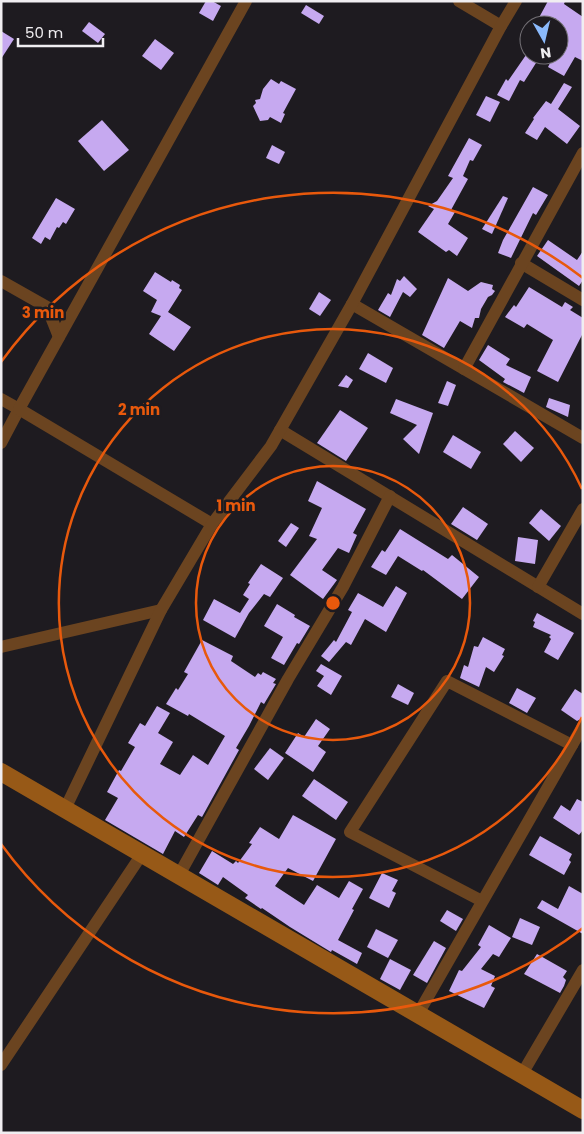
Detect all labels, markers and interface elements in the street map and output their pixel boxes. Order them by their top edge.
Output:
scale bar [18,15,102,47]
north arrow [519,15,569,65]
text: 50 m [25,22,63,43]
text: N [539,42,552,64]
text: 3 min [22,302,64,323]
text: 2 min [118,399,160,420]
text: 1 min [216,495,256,516]
centre of rings [324,594,342,612]

